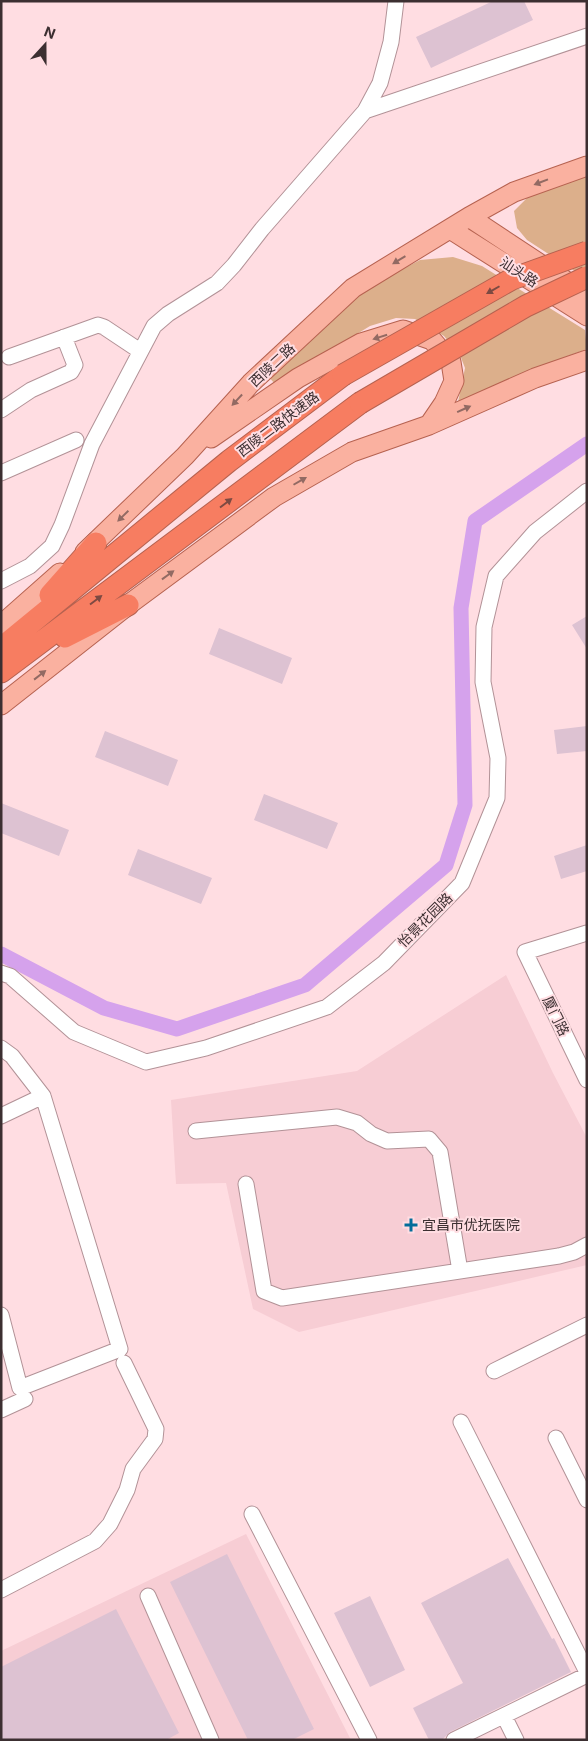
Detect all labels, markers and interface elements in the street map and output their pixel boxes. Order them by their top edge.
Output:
north arrow [20,20,70,70]
text: N [42,23,58,42]
one-way arrow [533,178,548,186]
street label: 汕头路 [497,253,542,290]
one-way arrow [392,256,405,265]
one-way arrow [486,286,500,294]
one-way arrow [372,333,387,341]
street label: 西陵二路 [245,339,298,390]
street label: 西陵二路快速路 [233,387,322,460]
one-way arrow [231,393,242,406]
one-way arrow [457,405,472,414]
one-way arrow [294,477,307,486]
one-way arrow [219,498,233,508]
one-way arrow [118,510,130,522]
one-way arrow [161,570,175,580]
one-way arrow [89,595,102,606]
one-way arrow [33,670,46,681]
street label: 怡景花园路 [394,889,455,950]
street label: 厦门路 [540,993,573,1038]
place label: 宜昌市优抚医院 [422,1216,520,1233]
marker: 宜昌市优抚医院 [404,1218,418,1232]

